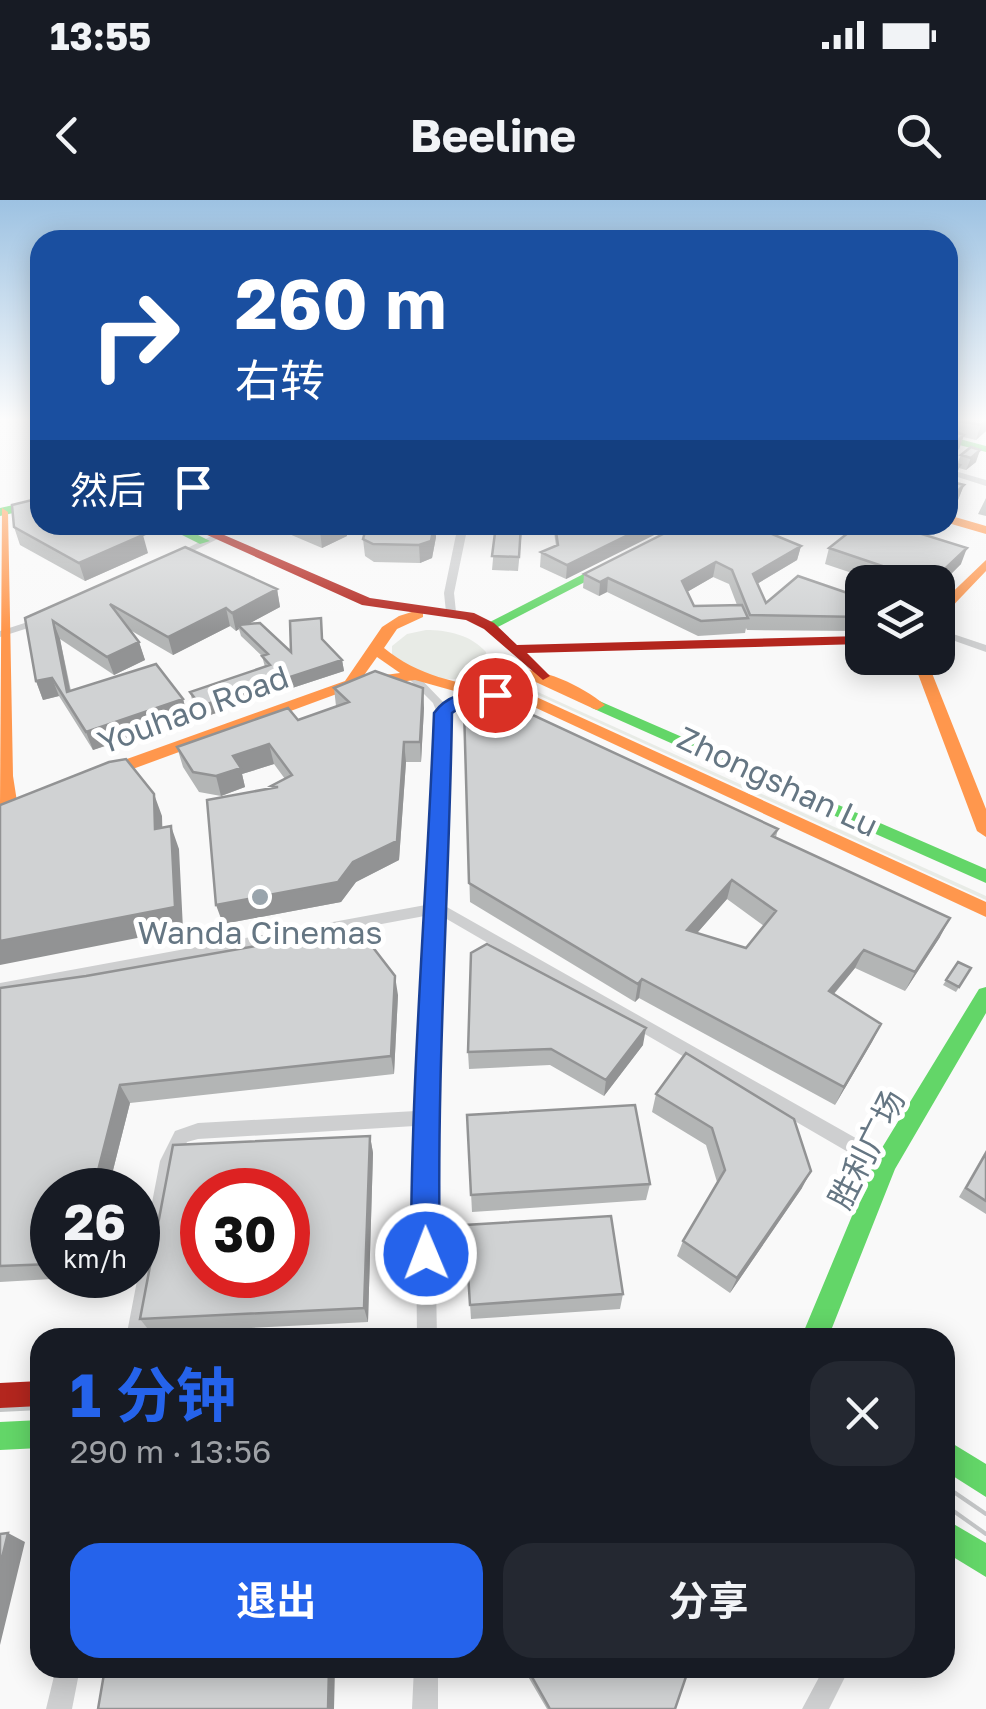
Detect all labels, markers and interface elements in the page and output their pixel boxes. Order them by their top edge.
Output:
text: 13:55 [50,13,151,58]
icon: back [40,108,95,163]
text: Beeline [410,108,576,162]
icon: search [891,108,946,163]
text: 260 m [235,260,446,344]
icon: right [70,270,200,400]
text: 右转 [235,353,325,407]
icon: arrive [166,460,221,515]
text: 然后 [70,467,146,512]
map controls [845,565,955,675]
button: layers [845,565,955,675]
pin [453,653,538,738]
street label: Youhao Road [93,657,293,761]
icon: arrive [468,668,523,723]
street label: Zhongshan Lu [672,718,884,844]
marker: Wanda Cinemas [249,886,271,908]
place label: Wanda Cinemas [138,913,382,951]
street label: 胜利广场 [820,1083,912,1215]
speed limit sign: 30 [180,1168,310,1298]
text: 26 [64,1191,126,1251]
position arrow [374,1202,478,1306]
text: km/h [63,1243,127,1274]
text: 1 分钟 [70,1358,236,1430]
button: close [810,1361,915,1466]
text: 290 m · 13:56 [70,1432,271,1470]
button: 退出 [70,1543,483,1658]
button: 分享 [503,1543,915,1658]

